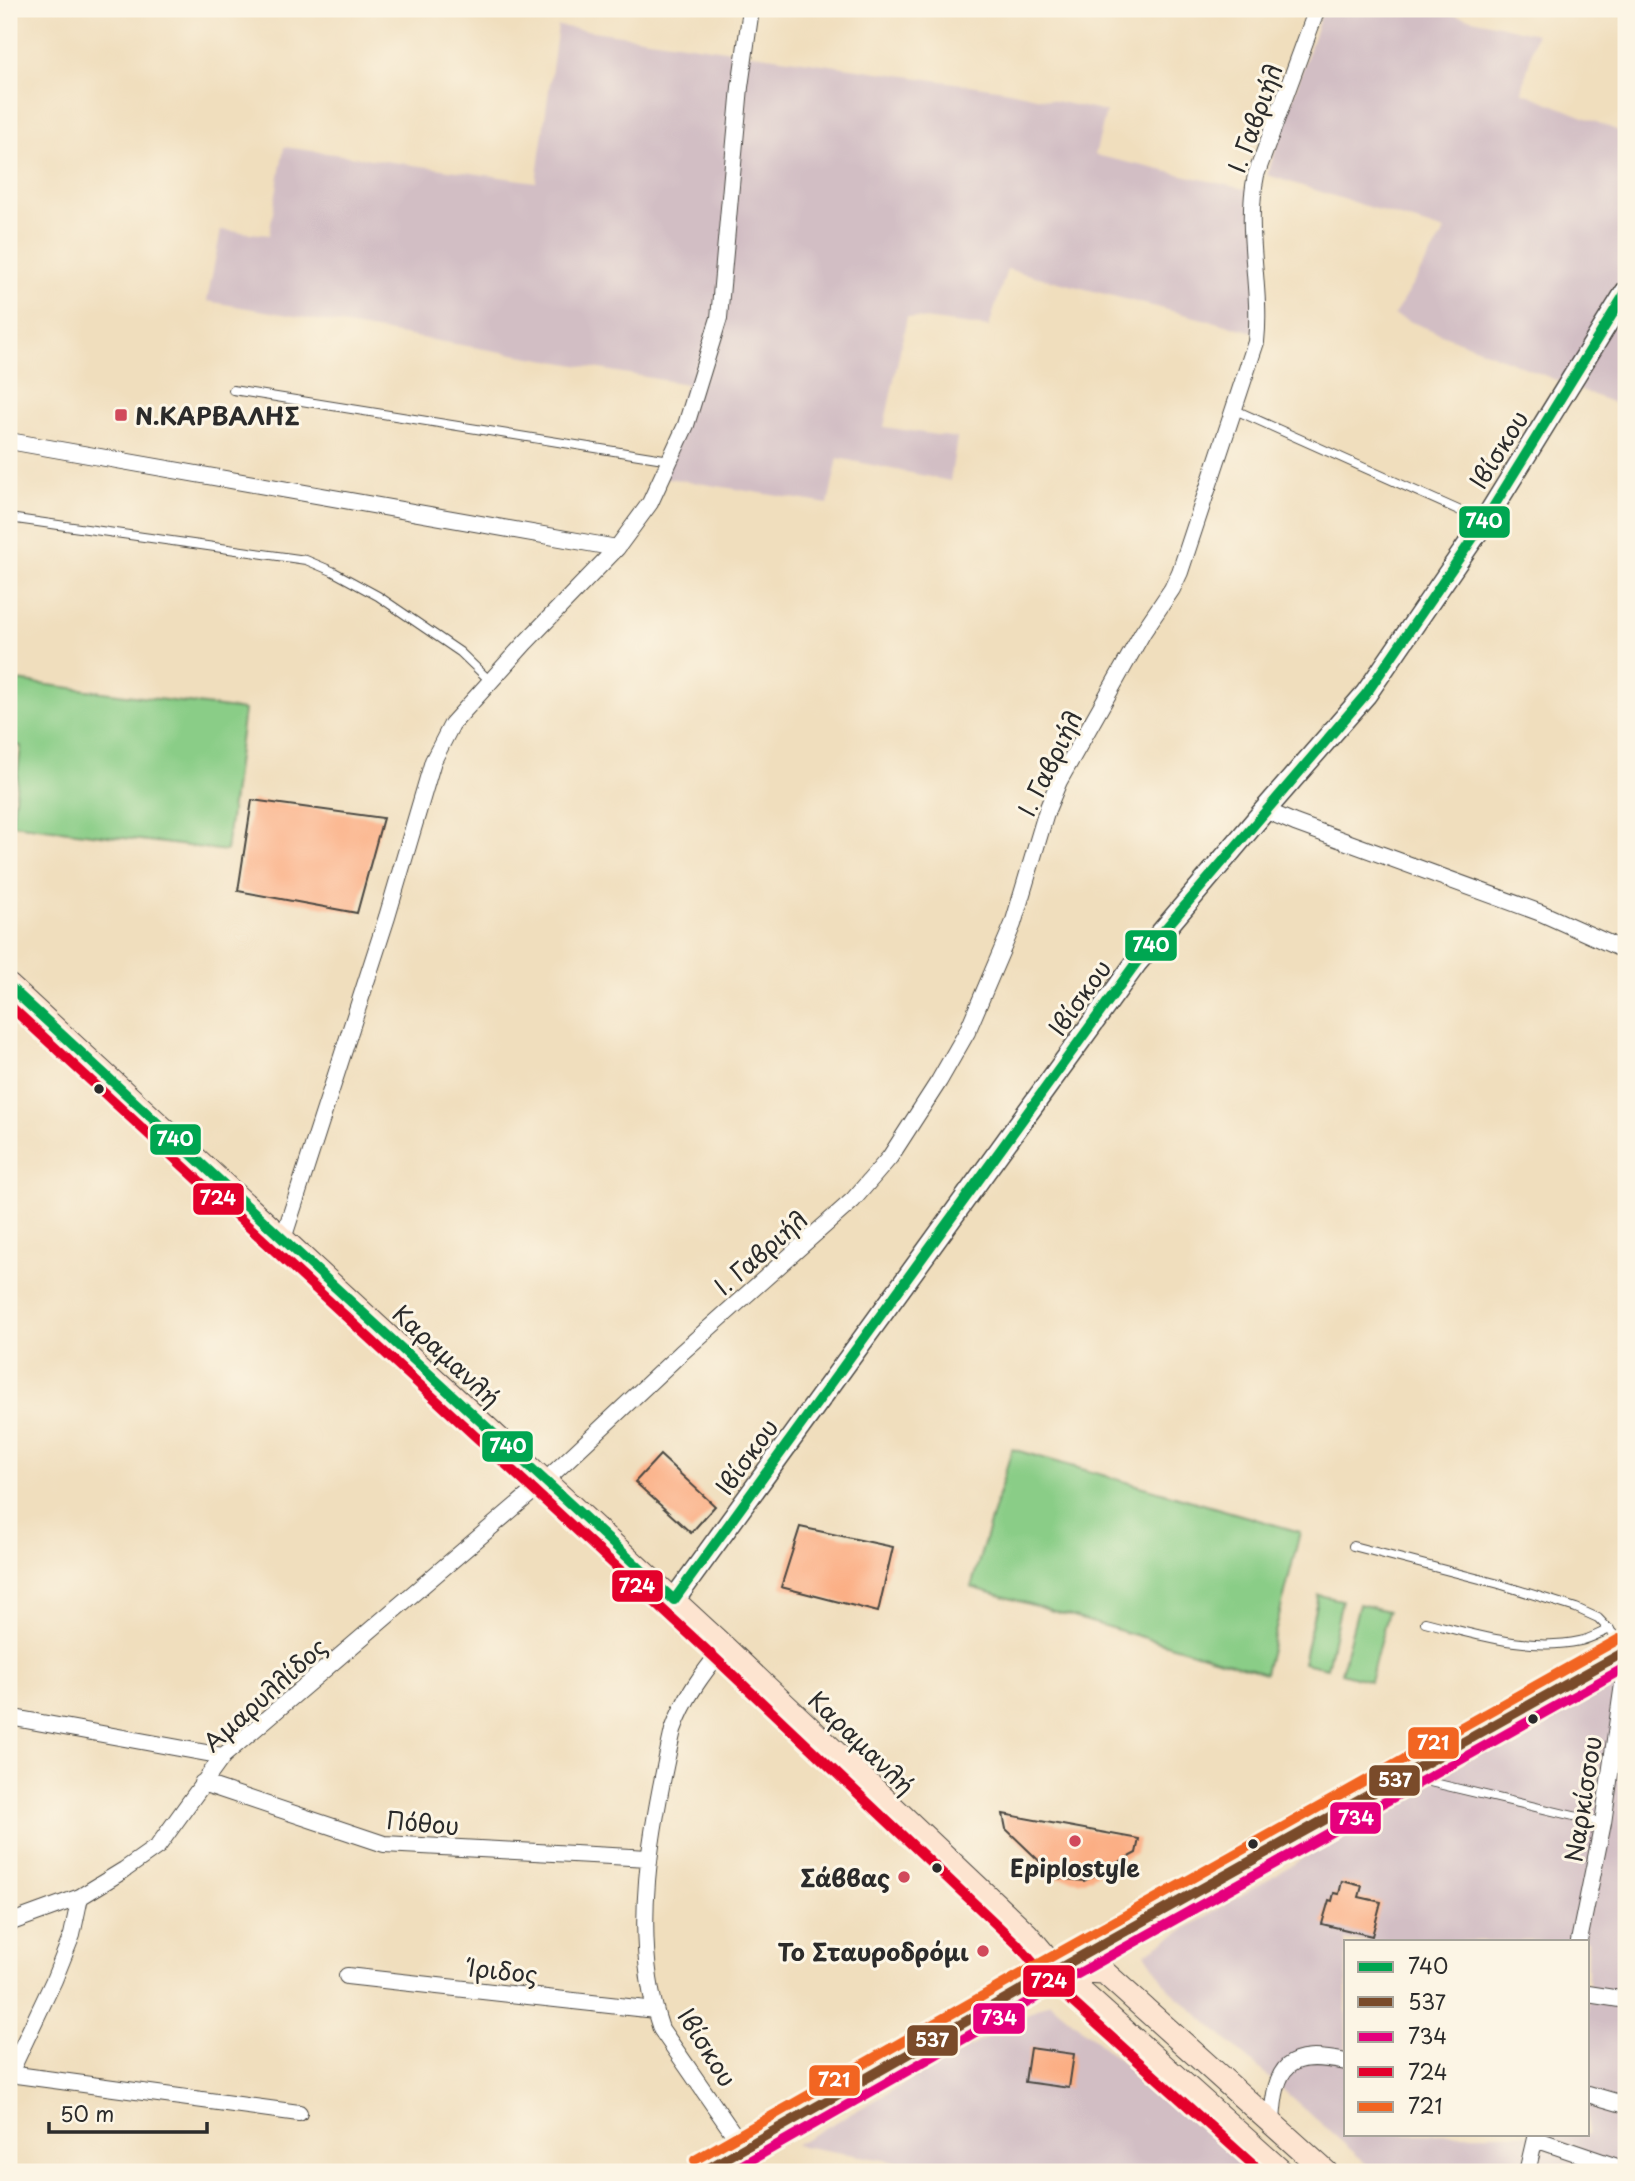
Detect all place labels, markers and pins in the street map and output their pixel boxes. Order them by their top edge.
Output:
place label: Ν.ΚΑΡΒΑΛΗΣ [135,397,300,433]
marker: Ν.ΚΑΡΒΑΛΗΣ [113,407,129,423]
unlabelled marker [92,1082,106,1096]
unlabelled marker [1526,1712,1540,1726]
marker: Epiplostyle [1067,1833,1083,1849]
unlabelled marker [1246,1837,1260,1851]
place label: Epiplostyle [1010,1849,1140,1885]
place label: Σάββας [800,1859,890,1895]
unlabelled marker [930,1861,944,1875]
marker: Σάββας [896,1869,912,1885]
place label: Το Σταυροδρόμι [777,1933,969,1969]
marker: Το Σταυροδρόμι [975,1943,991,1959]

